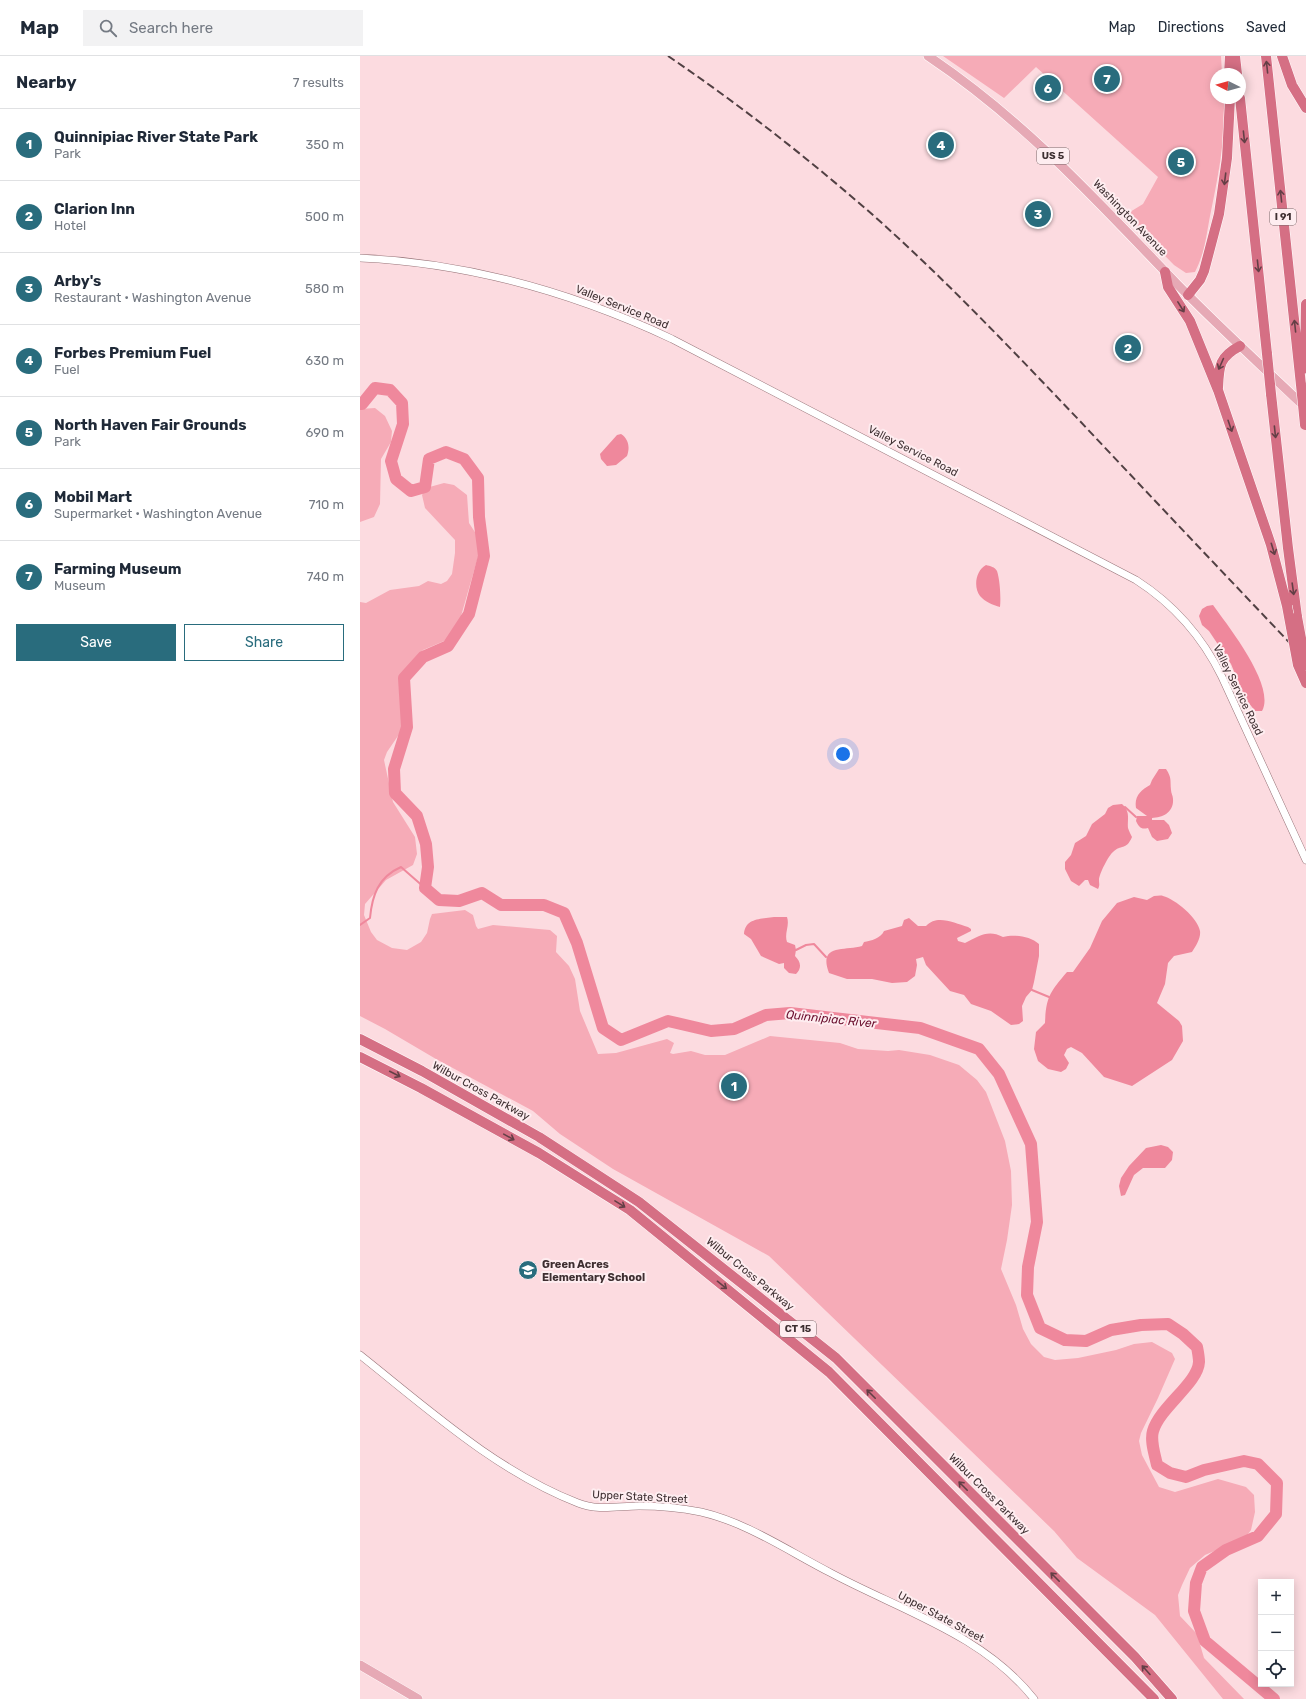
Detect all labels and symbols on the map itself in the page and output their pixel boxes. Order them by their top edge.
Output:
one-way arrow [1264,61,1271,74]
pin: 7 [1094,64,1120,94]
north arrow [1210,68,1246,104]
pin: 6 [1035,73,1061,103]
pin: 4 [928,130,954,160]
one-way arrow [1240,130,1248,143]
pin: 5 [1168,147,1194,177]
road number: US 5 [1037,148,1069,164]
one-way arrow [1221,172,1229,185]
street label: Washington Avenue [1090,177,1170,259]
one-way arrow [1277,190,1285,203]
pin: 3 [1025,199,1051,229]
road number: I 91 [1270,209,1296,225]
one-way arrow [1254,259,1261,272]
street label: Valley Service Road [574,282,670,332]
one-way arrow [1177,301,1185,313]
one-way arrow [1291,320,1298,333]
pin: 2 [1115,333,1141,363]
one-way arrow [1217,357,1224,369]
one-way arrow [1227,420,1234,433]
street label: Valley Service Road [866,423,960,479]
one-way arrow [1272,426,1279,439]
one-way arrow [1270,543,1277,556]
one-way arrow [1289,583,1297,596]
street label: Valley Service Road [1210,642,1266,738]
your location [833,744,853,764]
water label: Quinnipiac River [785,1007,877,1031]
street label: Wilbur Cross Parkway [430,1059,532,1123]
one-way arrow [388,1071,400,1079]
pin: 1 [721,1071,747,1101]
one-way arrow [503,1133,515,1141]
one-way arrow [614,1201,626,1209]
street label: Wilbur Cross Parkway [704,1235,796,1313]
place label: Green Acres Elementary School [542,1258,645,1284]
school or university icon: Green Acres Elementary School [517,1259,539,1281]
one-way arrow [716,1281,727,1289]
road number: CT 15 [780,1321,816,1337]
one-way arrow [866,1389,876,1399]
street label: Wilbur Cross Parkway [946,1451,1032,1537]
one-way arrow [958,1481,968,1491]
street label: Upper State Street [592,1488,689,1506]
one-way arrow [1050,1573,1060,1582]
street label: Upper State Street [896,1589,987,1646]
one-way arrow [1142,1665,1151,1675]

